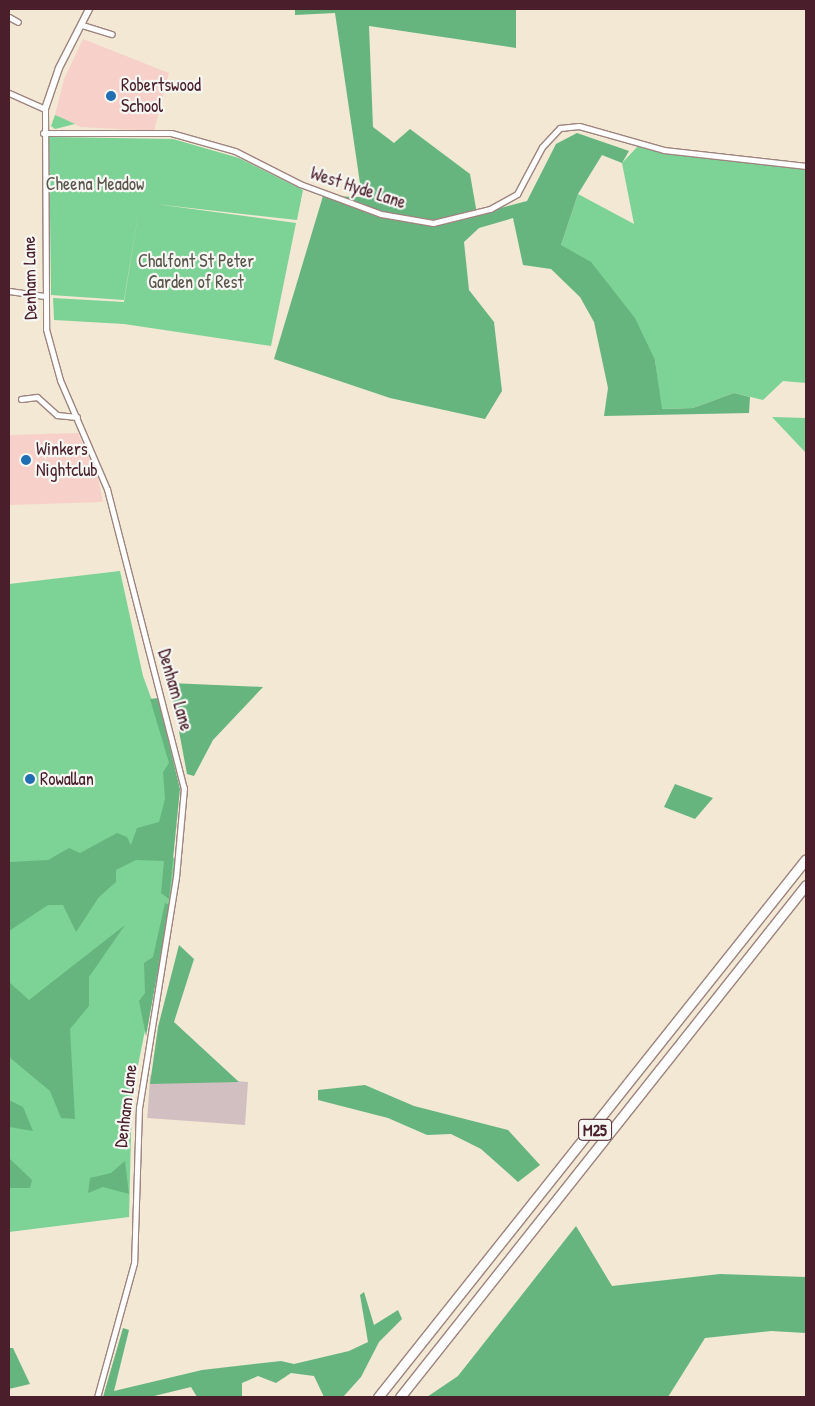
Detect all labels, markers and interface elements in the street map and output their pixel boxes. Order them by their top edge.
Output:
place label: Robertswood School [121,75,201,118]
marker: Robertswood School [105,90,117,102]
street label: West Hyde Lane [308,162,408,214]
park label: Cheena Meadow [46,173,144,195]
street label: Denham Lane [18,236,42,320]
park label: Chalfont St Peter Garden of Rest [138,251,254,294]
place label: Winkers Nightclub [36,439,98,482]
marker: Winkers Nightclub [20,454,32,466]
street label: Denham Lane [153,647,197,733]
place label: Rowallan [40,768,94,790]
marker: Rowallan [24,773,36,785]
street label: Denham Lane [110,1063,142,1149]
road number: M25 [578,1116,612,1144]

